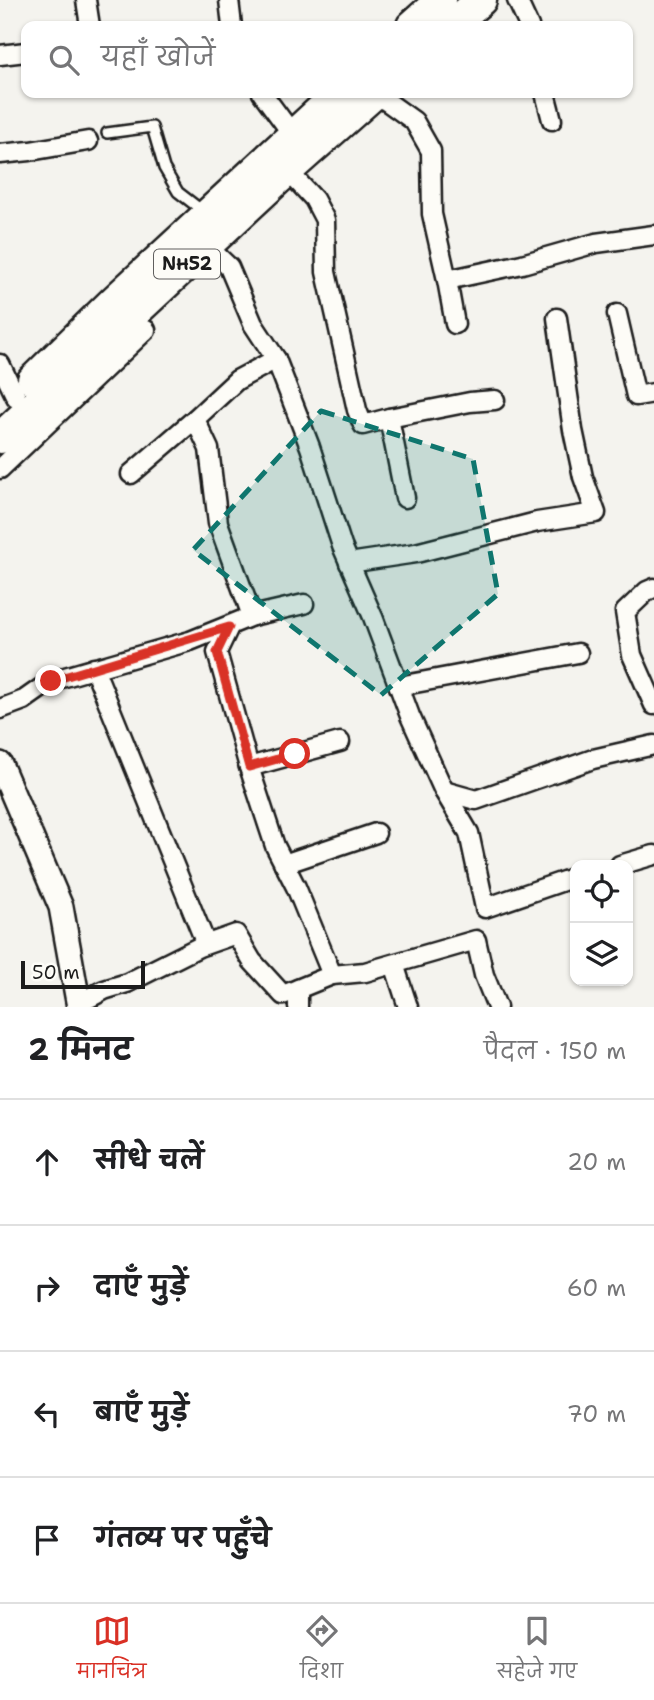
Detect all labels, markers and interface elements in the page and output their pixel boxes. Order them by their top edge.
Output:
search box [21,21,633,98]
text: यहाँ खोजें [101,39,215,74]
icon: search [45,41,83,79]
road number: NH52 [154,250,220,278]
route end [35,665,66,696]
route start [279,738,310,769]
map controls [570,860,633,986]
button: locate [570,860,633,923]
button: layers [570,923,633,986]
scale bar [21,958,145,990]
text: 50 m [32,960,80,985]
text: 2 मिनट [28,1029,132,1070]
text: पैदल · 150 m [484,1036,626,1066]
text: सीधे चलें [95,1142,204,1177]
icon: ahead [28,1143,66,1181]
text: 20 m [567,1147,626,1177]
text: दाएँ मुड़ें [95,1268,188,1303]
icon: right [28,1269,66,1307]
text: 60 m [567,1273,626,1303]
text: बाएँ मुड़ें [95,1394,189,1429]
icon: left [28,1395,66,1433]
text: 70 m [567,1399,626,1429]
text: गंतव्य पर पहुँचे [95,1520,271,1555]
icon: arrive [28,1521,66,1559]
tab: मानचित्र [77,1612,146,1692]
tab: दिशा [300,1612,343,1692]
tab: सहेजे गए [497,1612,577,1692]

